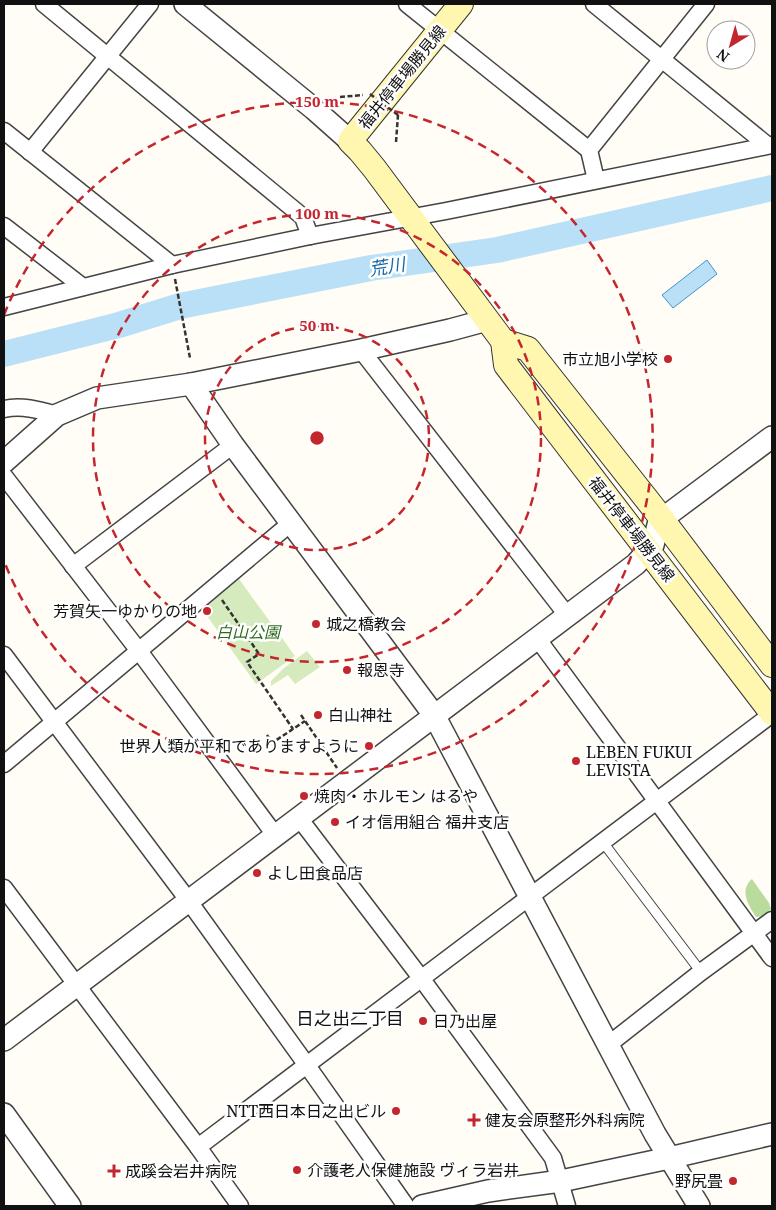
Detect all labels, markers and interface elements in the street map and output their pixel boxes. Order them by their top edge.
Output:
street label: 福井停車場勝見線 [353,20,451,134]
north arrow [706,20,756,70]
text: N [713,45,733,67]
text: 150 m [295,91,339,111]
text: 100 m [295,203,339,223]
water label: 荒川 [367,251,409,281]
text: 50 m [299,315,335,335]
place label: 市立旭小学校 [562,348,658,370]
marker: 市立旭小学校 [662,353,674,365]
centre of rings [308,429,326,447]
street label: 福井停車場勝見線 [584,472,680,586]
place label: 芳賀矢一ゆかりの地 [53,600,197,622]
marker: 芳賀矢一ゆかりの地 [201,605,213,617]
place label: 城之橋教会 [326,613,406,635]
marker: 城之橋教会 [310,618,322,630]
park label: 白山公園 [216,621,282,643]
place label: 報恩寺 [357,659,405,681]
marker: 報恩寺 [341,664,353,676]
place label: 白山神社 [328,704,392,726]
marker: 白山神社 [312,709,324,721]
place label: 世界人類が平和でありますように [119,735,359,757]
marker: 世界人類が平和でありますように [363,740,375,752]
place label: LEBEN FUKUI LEVISTA [586,741,692,781]
marker: LEBEN FUKUI LEVISTA [570,755,582,767]
place label: 焼肉・ホルモン はるや [314,785,478,807]
marker: 焼肉・ホルモン はるや [298,790,310,802]
place label: イオ信用組合 福井支店 [345,811,509,833]
marker: イオ信用組合 福井支店 [329,816,341,828]
place label: よし田食品店 [267,862,363,884]
marker: よし田食品店 [251,867,263,879]
district label: 日之出二丁目 [296,1006,404,1030]
place label: 日乃出屋 [433,1010,497,1032]
marker: 日乃出屋 [417,1015,429,1027]
place label: NTT西日本日之出ビル [226,1100,386,1122]
marker: NTT西日本日之出ビル [390,1105,402,1117]
place label: 健友会原整形外科病院 [485,1109,645,1131]
marker: 健友会原整形外科病院 [467,1113,481,1127]
place label: 介護老人保健施設 ヴィラ岩井 [307,1159,519,1181]
place label: 成蹊会岩井病院 [125,1160,237,1182]
marker: 成蹊会岩井病院 [107,1164,121,1178]
marker: 介護老人保健施設 ヴィラ岩井 [291,1164,303,1176]
place label: 野尻畳 [675,1170,723,1192]
marker: 野尻畳 [727,1175,739,1187]

